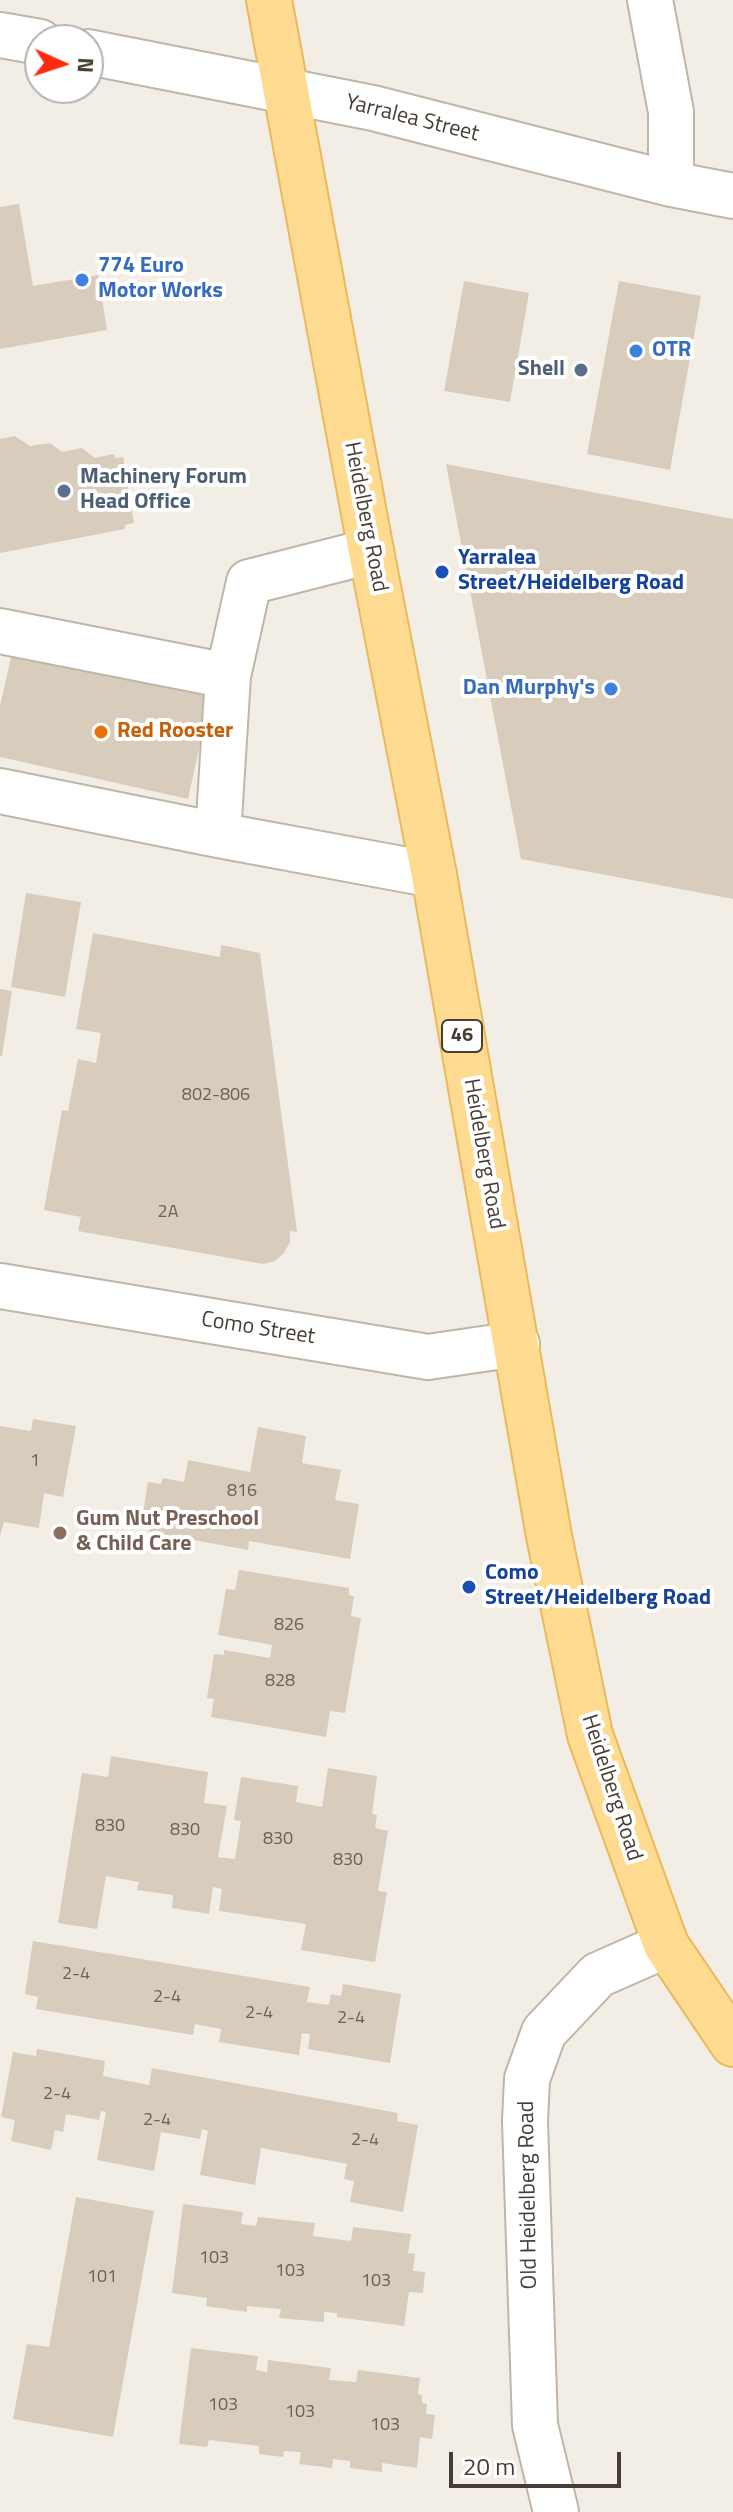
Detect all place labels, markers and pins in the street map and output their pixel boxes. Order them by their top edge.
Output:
place label: 774 Euro Motor Works [98,254,223,306]
marker: 774 Euro Motor Works [73,271,91,289]
place label: OTR [652,338,691,364]
marker: OTR [627,342,645,360]
place label: Shell [518,357,565,383]
marker: Shell [572,361,590,379]
place label: Machinery Forum Head Office [80,465,247,516]
marker: Machinery Forum Head Office [55,482,73,500]
place label: Yarralea Street/Heidelberg Road [458,546,684,598]
marker: Yarralea Street/Heidelberg Road [433,563,451,581]
place label: Dan Murphy's [463,676,595,702]
marker: Dan Murphy's [602,680,620,698]
place label: Red Rooster [117,719,233,745]
marker: Red Rooster [92,723,110,741]
place label: Gum Nut Preschool & Child Care [76,1507,259,1558]
marker: Gum Nut Preschool & Child Care [51,1524,69,1542]
place label: Como Street/Heidelberg Road [485,1561,711,1612]
marker: Como Street/Heidelberg Road [460,1578,478,1596]

